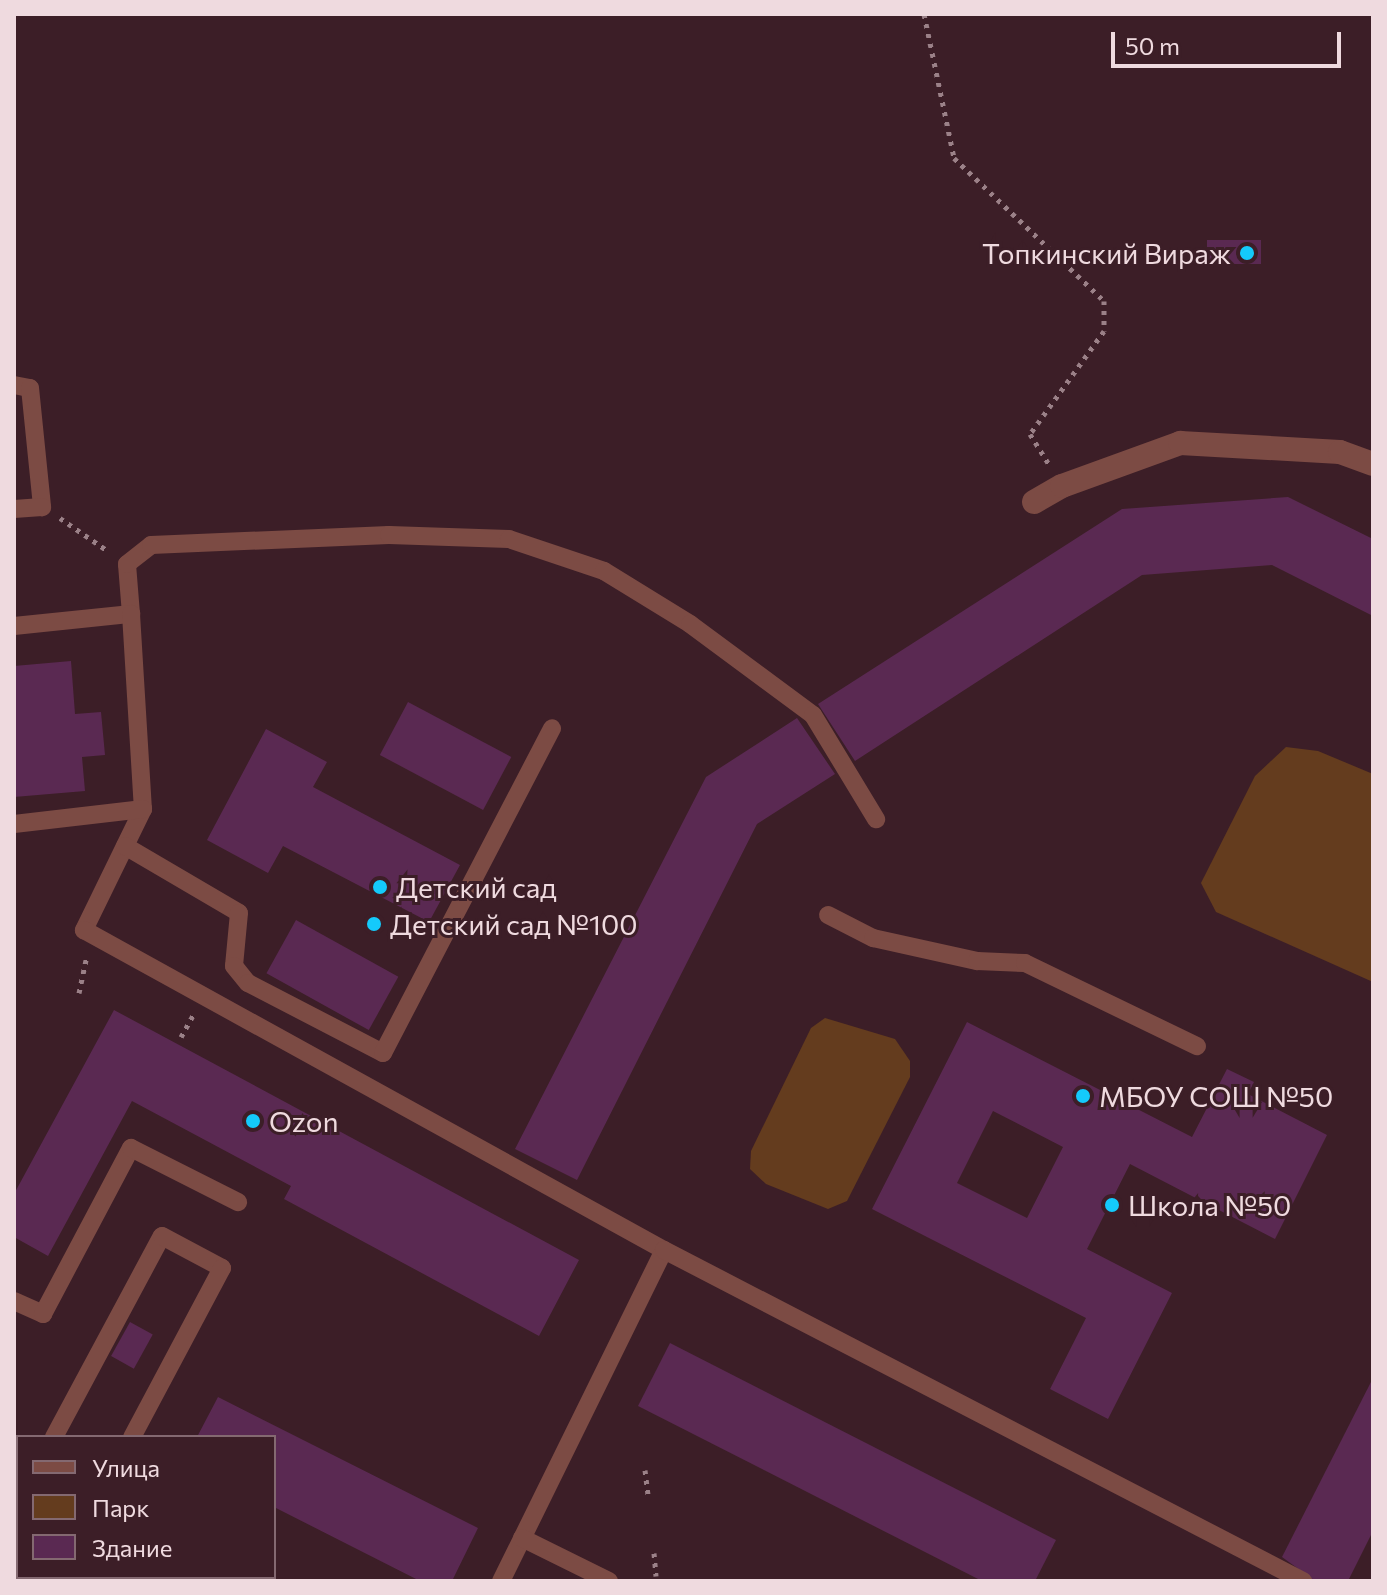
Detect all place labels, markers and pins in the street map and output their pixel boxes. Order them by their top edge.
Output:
place label: Топкинский Вираж [982,236,1231,270]
marker: Топкинский Вираж [1238,244,1256,262]
place label: Детский сад [396,870,557,904]
marker: Детский сад [371,878,389,896]
place label: Детский сад №100 [390,907,637,941]
marker: Детский сад №100 [365,915,383,933]
place label: МБОУ СОШ №50 [1099,1079,1333,1113]
marker: МБОУ СОШ №50 [1074,1087,1092,1105]
place label: Ozon [269,1104,339,1138]
marker: Ozon [244,1112,262,1130]
place label: Школа №50 [1128,1188,1291,1222]
marker: Школа №50 [1103,1196,1121,1214]

